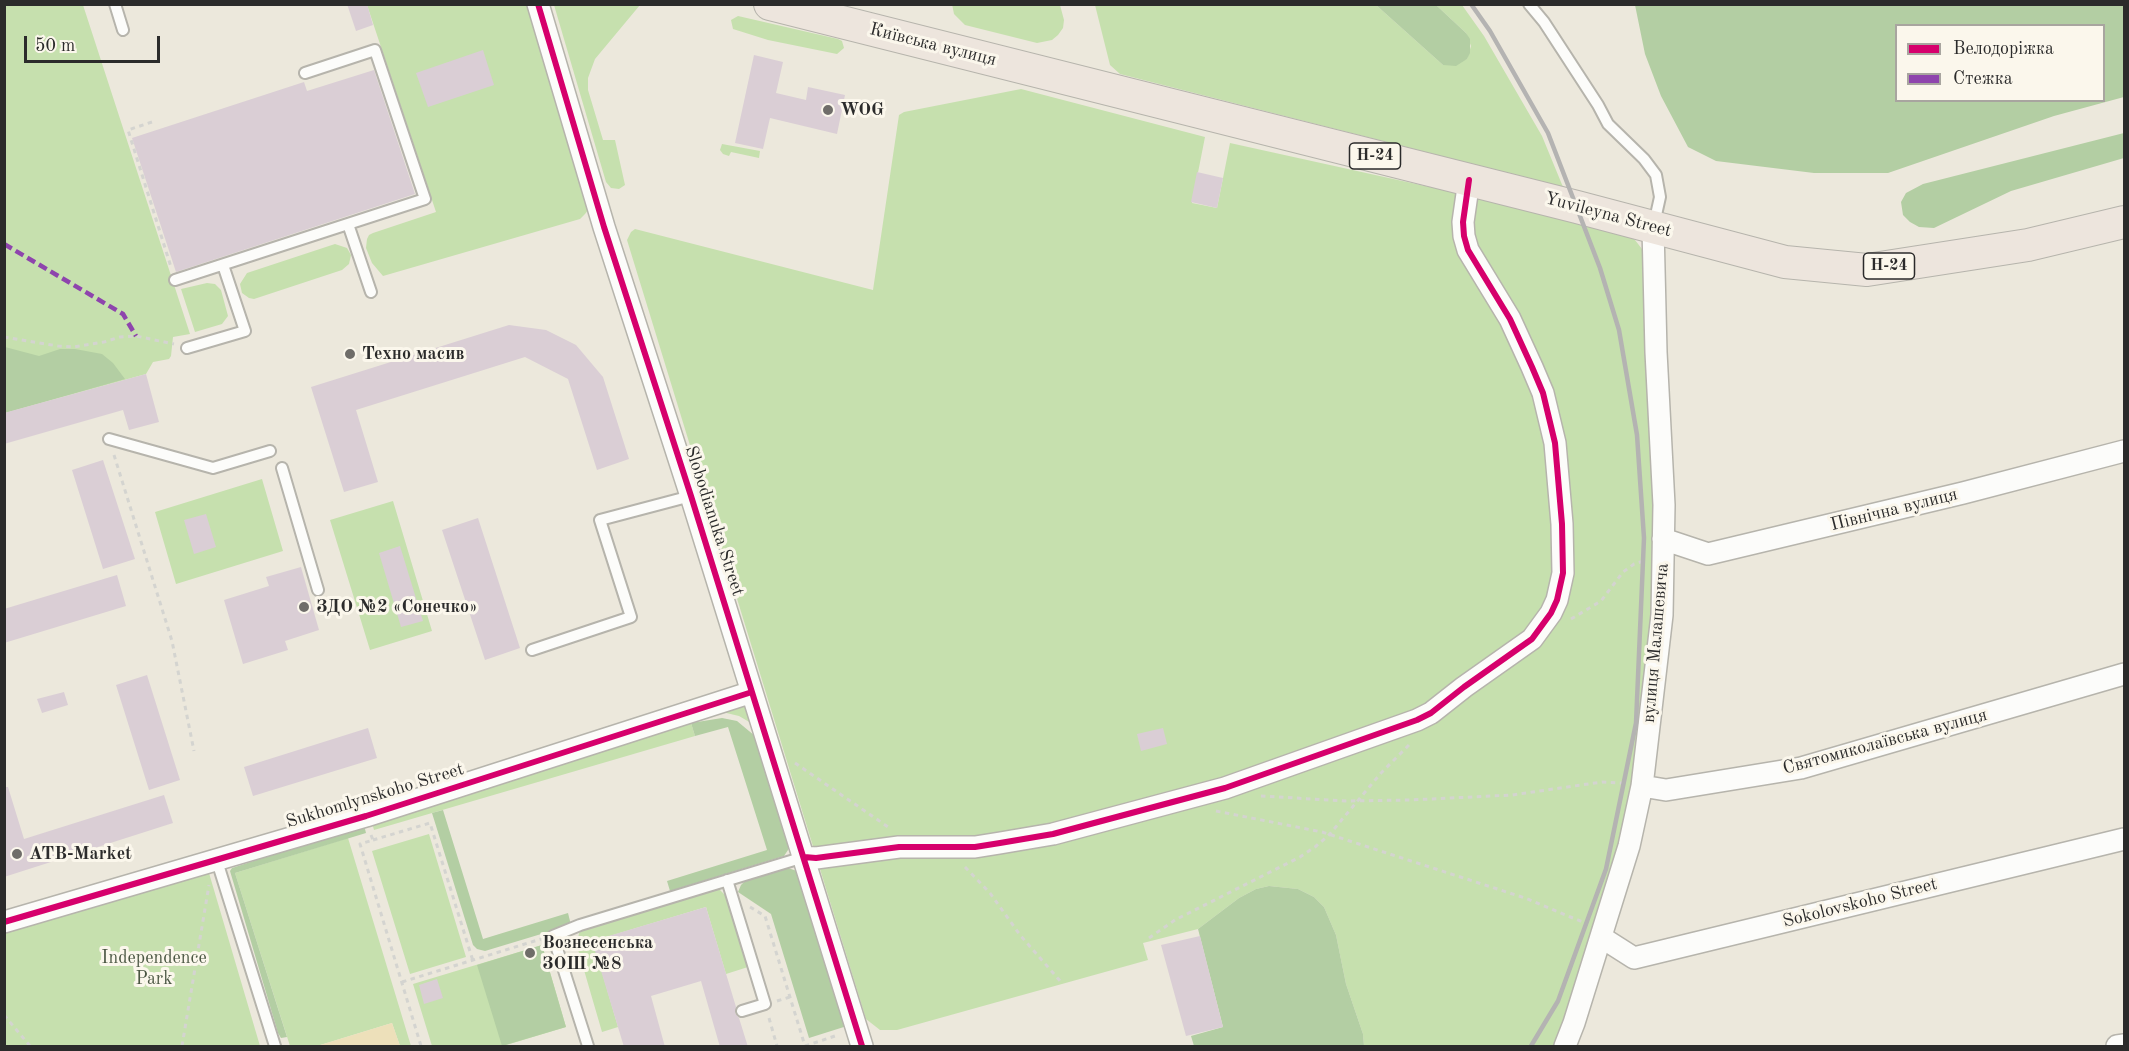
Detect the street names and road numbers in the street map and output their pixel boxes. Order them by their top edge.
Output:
street label: Київська вулиця [867,19,999,71]
road number: Н-24 [1350,143,1400,169]
street label: Yuvileyna Street [1542,188,1674,242]
road number: Н-24 [1864,253,1914,279]
street label: Slobodianuka Street [680,443,748,599]
street label: Північна вулиця [1828,484,1960,536]
street label: вулиця Малашевича [1638,562,1674,724]
street label: Святомиколаївська вулиця [1780,704,1990,780]
street label: Sukhomlynskoho Street [283,759,467,833]
street label: Sokolovskoho Street [1780,873,1940,933]

